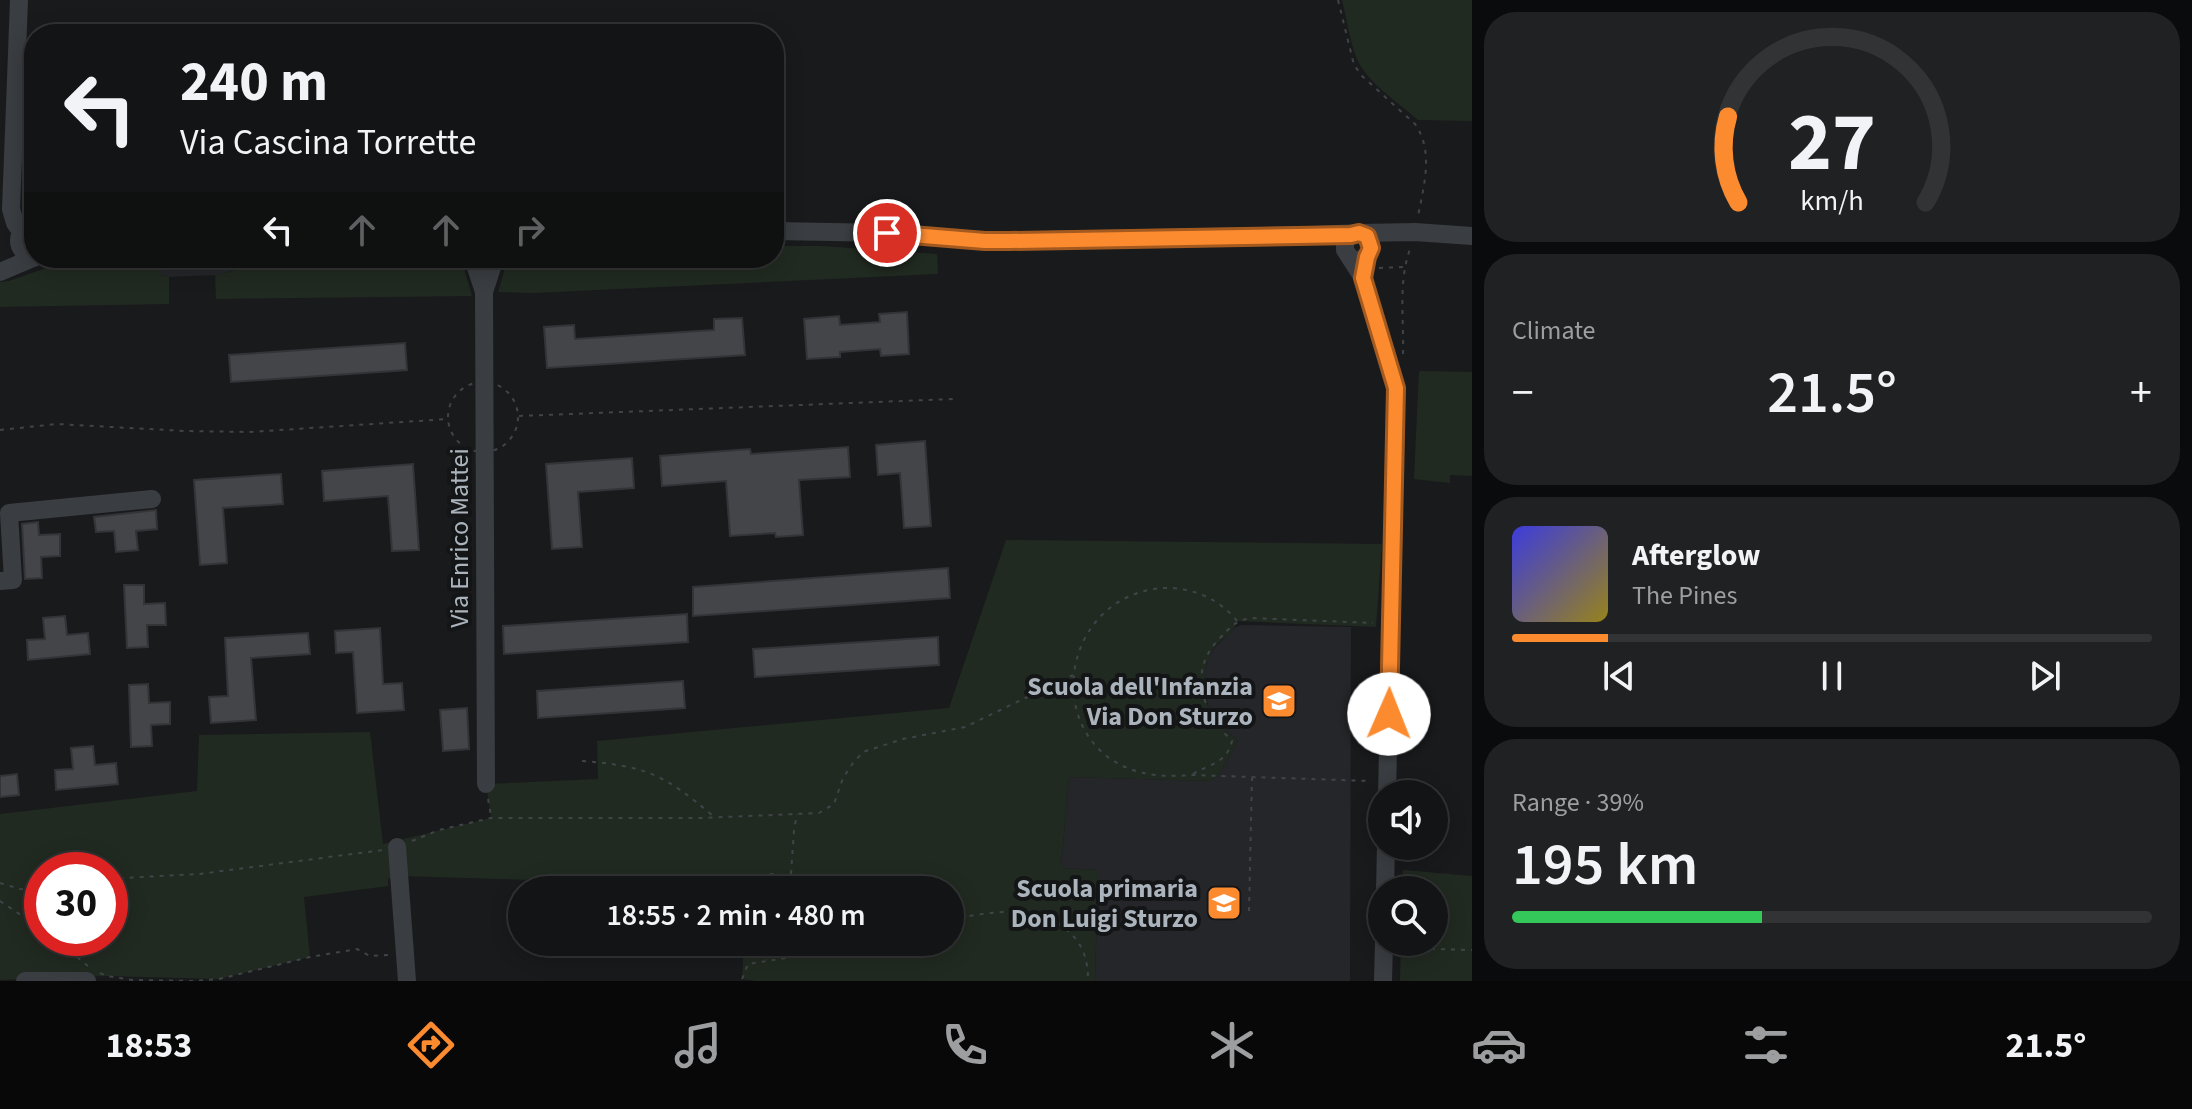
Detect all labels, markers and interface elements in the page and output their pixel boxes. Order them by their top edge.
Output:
text: 240 m [180,43,328,122]
icon: left [48,56,152,160]
text: 27 [1788,84,1876,202]
text: Via Cascina Torrette [180,117,476,168]
text: km/h [1800,181,1864,221]
pin [853,199,921,267]
icon: left [256,208,300,252]
icon: ahead [340,208,384,252]
icon: ahead [424,208,468,252]
icon: right [508,208,552,252]
icon: arrive [865,211,909,255]
text: Climate [1512,312,1596,349]
text: 21.5° [1767,351,1897,436]
text: − [1512,362,1534,425]
text: + [2130,362,2152,425]
street label: Via Enrico Mattei [441,448,478,628]
text: Afterglow [1632,534,1760,577]
text: The Pines [1632,577,1737,614]
icon: previous [1597,654,1641,698]
icon: pause [1810,654,1854,698]
icon: next [2023,654,2067,698]
place label: Scuola dell'Infanzia Via Don Sturzo [1027,668,1253,735]
position arrow [1347,672,1431,756]
school or university icon: Scuola dell'Infanzia Via Don Sturzo [1260,682,1298,720]
map controls [1368,780,1448,956]
button: sound [1368,780,1448,860]
text: Range · 39% [1512,784,1644,821]
text: 195 km [1512,823,1698,908]
speed limit sign: 30 [24,852,128,956]
place label: Scuola primaria Don Luigi Sturzo [1011,870,1198,937]
button: search [1368,876,1448,956]
school or university icon: Scuola primaria Don Luigi Sturzo [1205,884,1243,922]
text: 18:55 · 2 min · 480 m [606,894,866,937]
icon: directions [403,1017,459,1073]
icon: music [670,1017,726,1073]
icon: phone [937,1017,993,1073]
icon: climate [1204,1017,1260,1073]
icon: car [1471,1017,1527,1073]
icon: filters [1738,1017,1794,1073]
text: 18:53 [106,1020,192,1071]
text: 21.5° [2005,1020,2086,1071]

